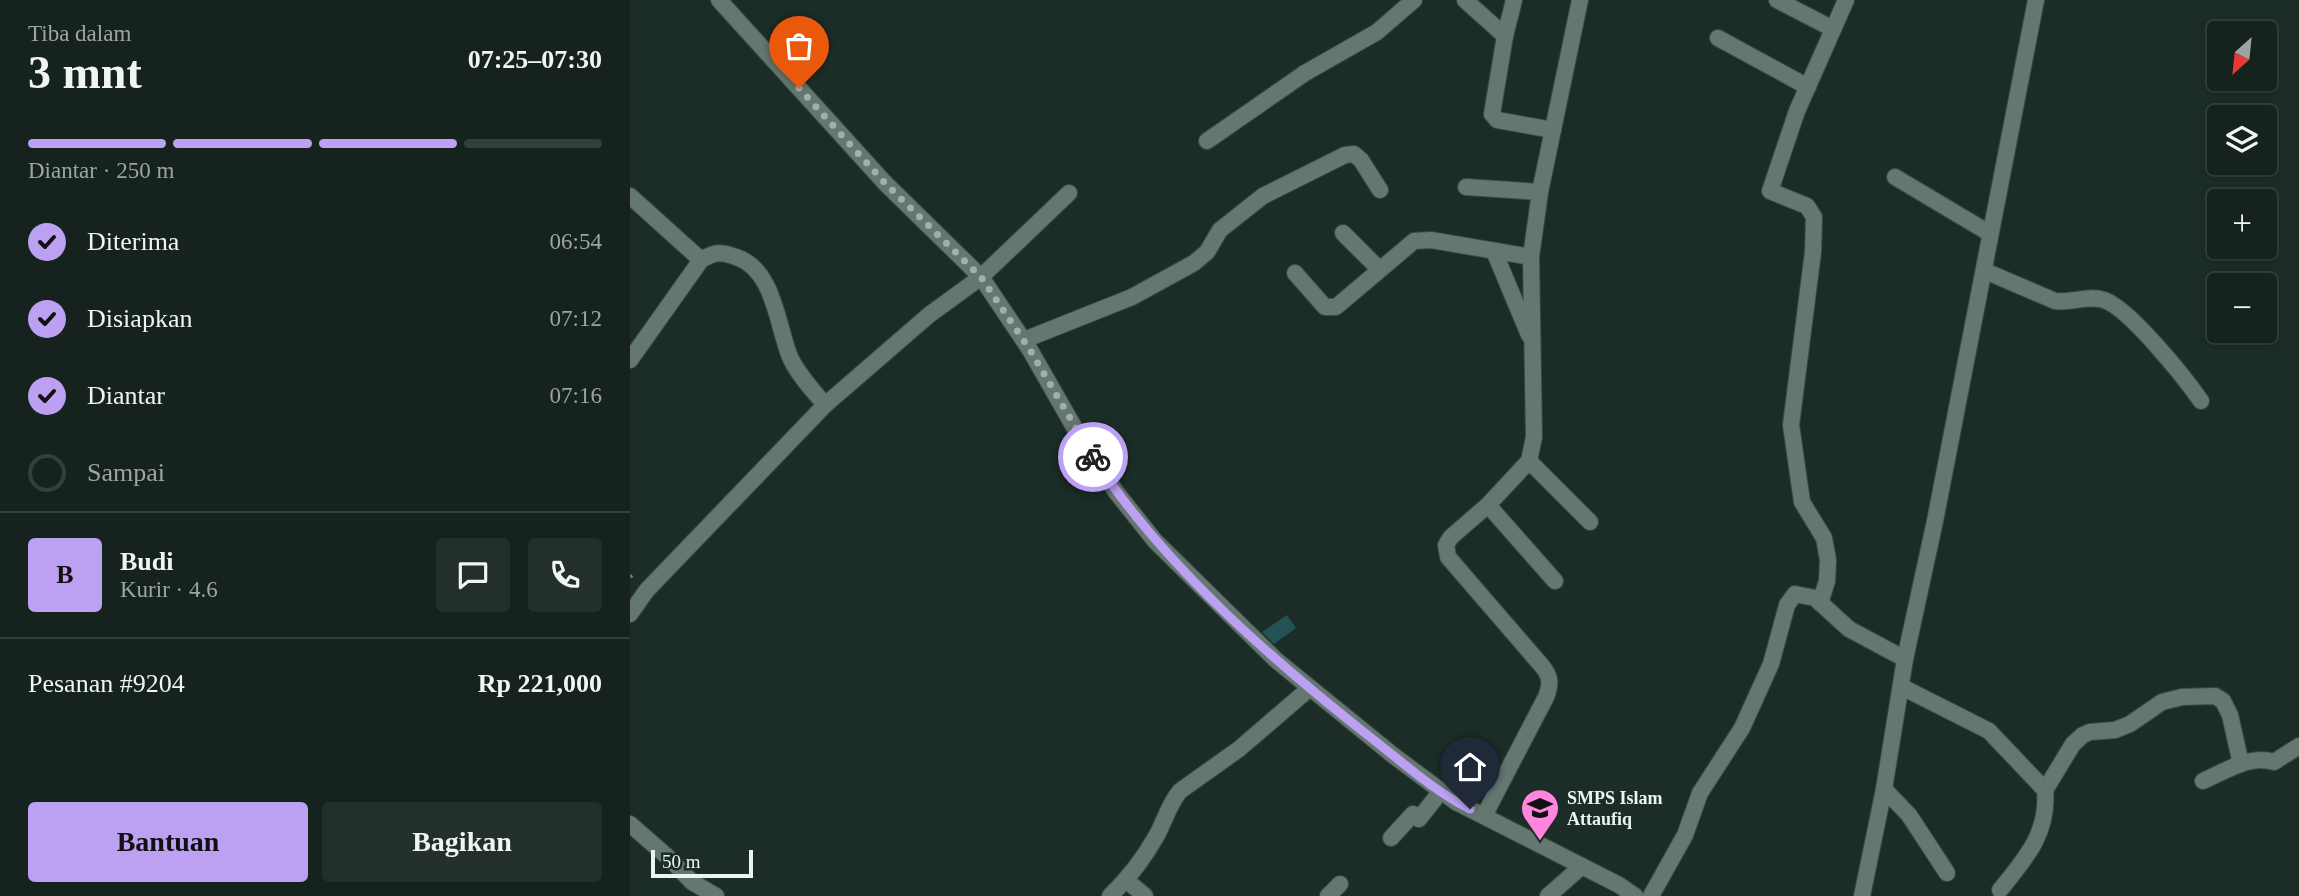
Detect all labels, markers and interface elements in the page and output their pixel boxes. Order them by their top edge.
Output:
pin [769,16,829,88]
text: Tiba dalam [28,21,131,46]
north arrow [2207,21,2277,91]
map controls [2207,21,2277,343]
icon: bag [780,27,818,65]
text: 07:25–07:30 [468,45,602,74]
text: 3 mnt [28,47,142,98]
button: layers [2207,105,2277,175]
text: Diantar · 250 m [28,158,174,183]
button: + [2207,189,2277,259]
icon: check [28,223,66,261]
text: Diterima [87,227,179,256]
text: 06:54 [550,229,602,254]
button: − [2207,273,2277,343]
icon: check [28,300,66,338]
text: Disiapkan [87,304,192,333]
text: 07:12 [550,306,602,331]
icon: check [28,377,66,415]
text: Diantar [87,381,165,410]
text: 07:16 [550,383,602,408]
courier [1058,422,1128,492]
icon: bike [1074,438,1112,476]
text: Sampai [87,458,165,487]
button: chat [436,538,510,612]
button: phone [528,538,602,612]
text: Budi [120,547,174,576]
text: B [56,560,74,589]
text: Kurir · 4.6 [120,577,218,602]
text: Pesanan #9204 [28,669,185,698]
text: Rp 221,000 [478,669,602,698]
pin [1440,737,1500,809]
icon: home [1451,748,1489,786]
school or university icon: SMPS Islam Attaufiq [1519,787,1561,842]
place label: SMPS Islam Attaufiq [1567,788,1663,829]
button: Bantuan [28,802,308,882]
button: Bagikan [322,802,602,882]
scale bar [651,847,752,879]
text: 50 m [662,851,701,872]

